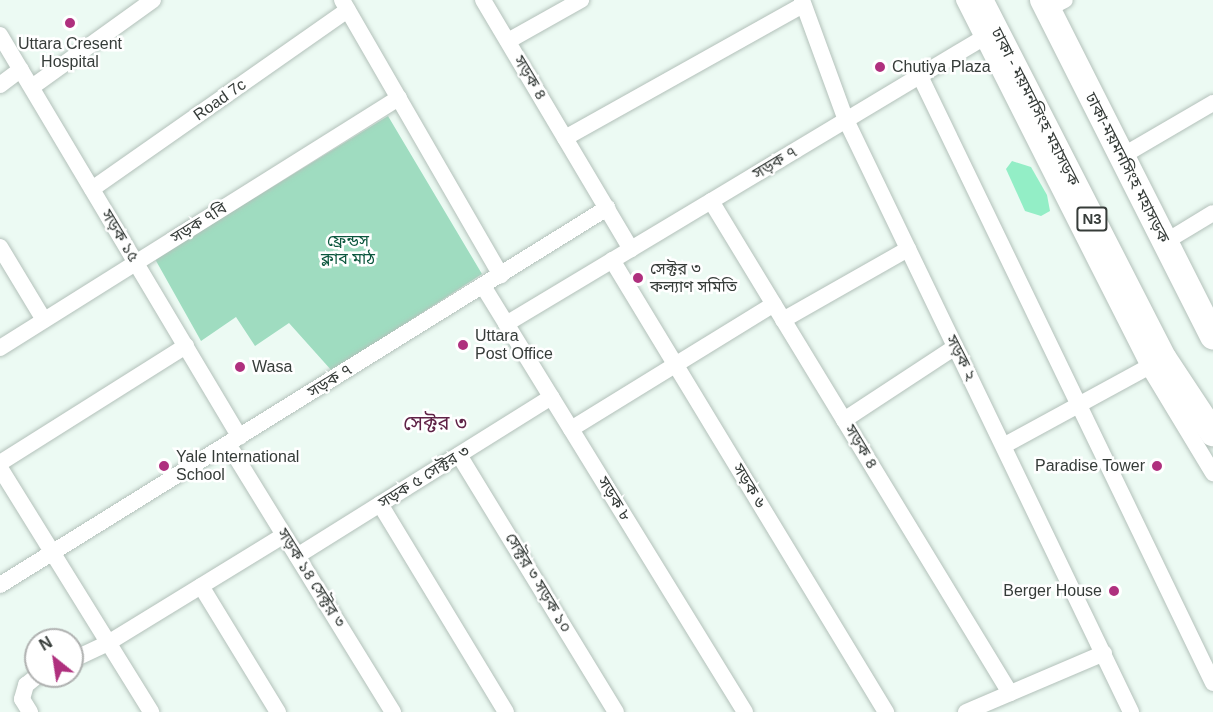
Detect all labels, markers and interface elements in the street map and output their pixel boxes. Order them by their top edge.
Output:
marker: Uttara Cresent Hospital [61,14,79,32]
street label: ঢাকা - ময়মনসিংহ মহাসড়ক [987,25,1083,189]
place label: Uttara Cresent Hospital [18,34,122,72]
street label: সড়ক ৪ [509,52,551,104]
place label: Chutiya Plaza [892,57,991,77]
marker: Chutiya Plaza [873,60,887,74]
street label: Road 7c [190,75,250,125]
street label: ঢাকা-ময়মনসিংহ মহাসড়ক [1081,90,1173,246]
street label: সড়ক ৭ [749,142,801,184]
street label: সড়ক ৭বি [168,198,230,248]
street label: সড়ক ১৫ [97,206,143,266]
road number: N3 [1076,207,1108,231]
park label: ফ্রেন্ডস ক্লাব মাঠ [321,231,375,269]
place label: সেক্টর ৩ কল্যাণ সমিতি [650,259,737,297]
marker: সেক্টর ৩ কল্যাণ সমিতি [631,271,645,285]
place label: Uttara Post Office [475,326,553,364]
street label: সড়ক ২ [942,332,980,384]
marker: Uttara Post Office [456,338,470,352]
place label: Wasa [252,357,292,377]
marker: Wasa [233,360,247,374]
street label: সড়ক ৭ [304,360,356,402]
district label: সেক্টর ৩ [403,411,467,435]
street label: সড়ক ৪ [840,421,882,473]
street label: সড়ক ৫ সেক্টর ৩ [375,441,473,513]
place label: Yale International School [176,447,299,485]
place label: Paradise Tower [1035,456,1145,476]
marker: Yale International School [157,459,171,473]
marker: Paradise Tower [1150,459,1164,473]
street label: সড়ক ৬ [728,460,770,512]
street label: সড়ক ৮ [593,473,635,525]
street label: সড়ক ১৪ সেক্টর ৩ [273,525,349,631]
street label: সেক্টর ৩ সড়ক ১০ [501,530,575,636]
place label: Berger House [1003,581,1102,601]
marker: Berger House [1107,584,1121,598]
north arrow [24,628,84,688]
text: N [36,633,55,654]

